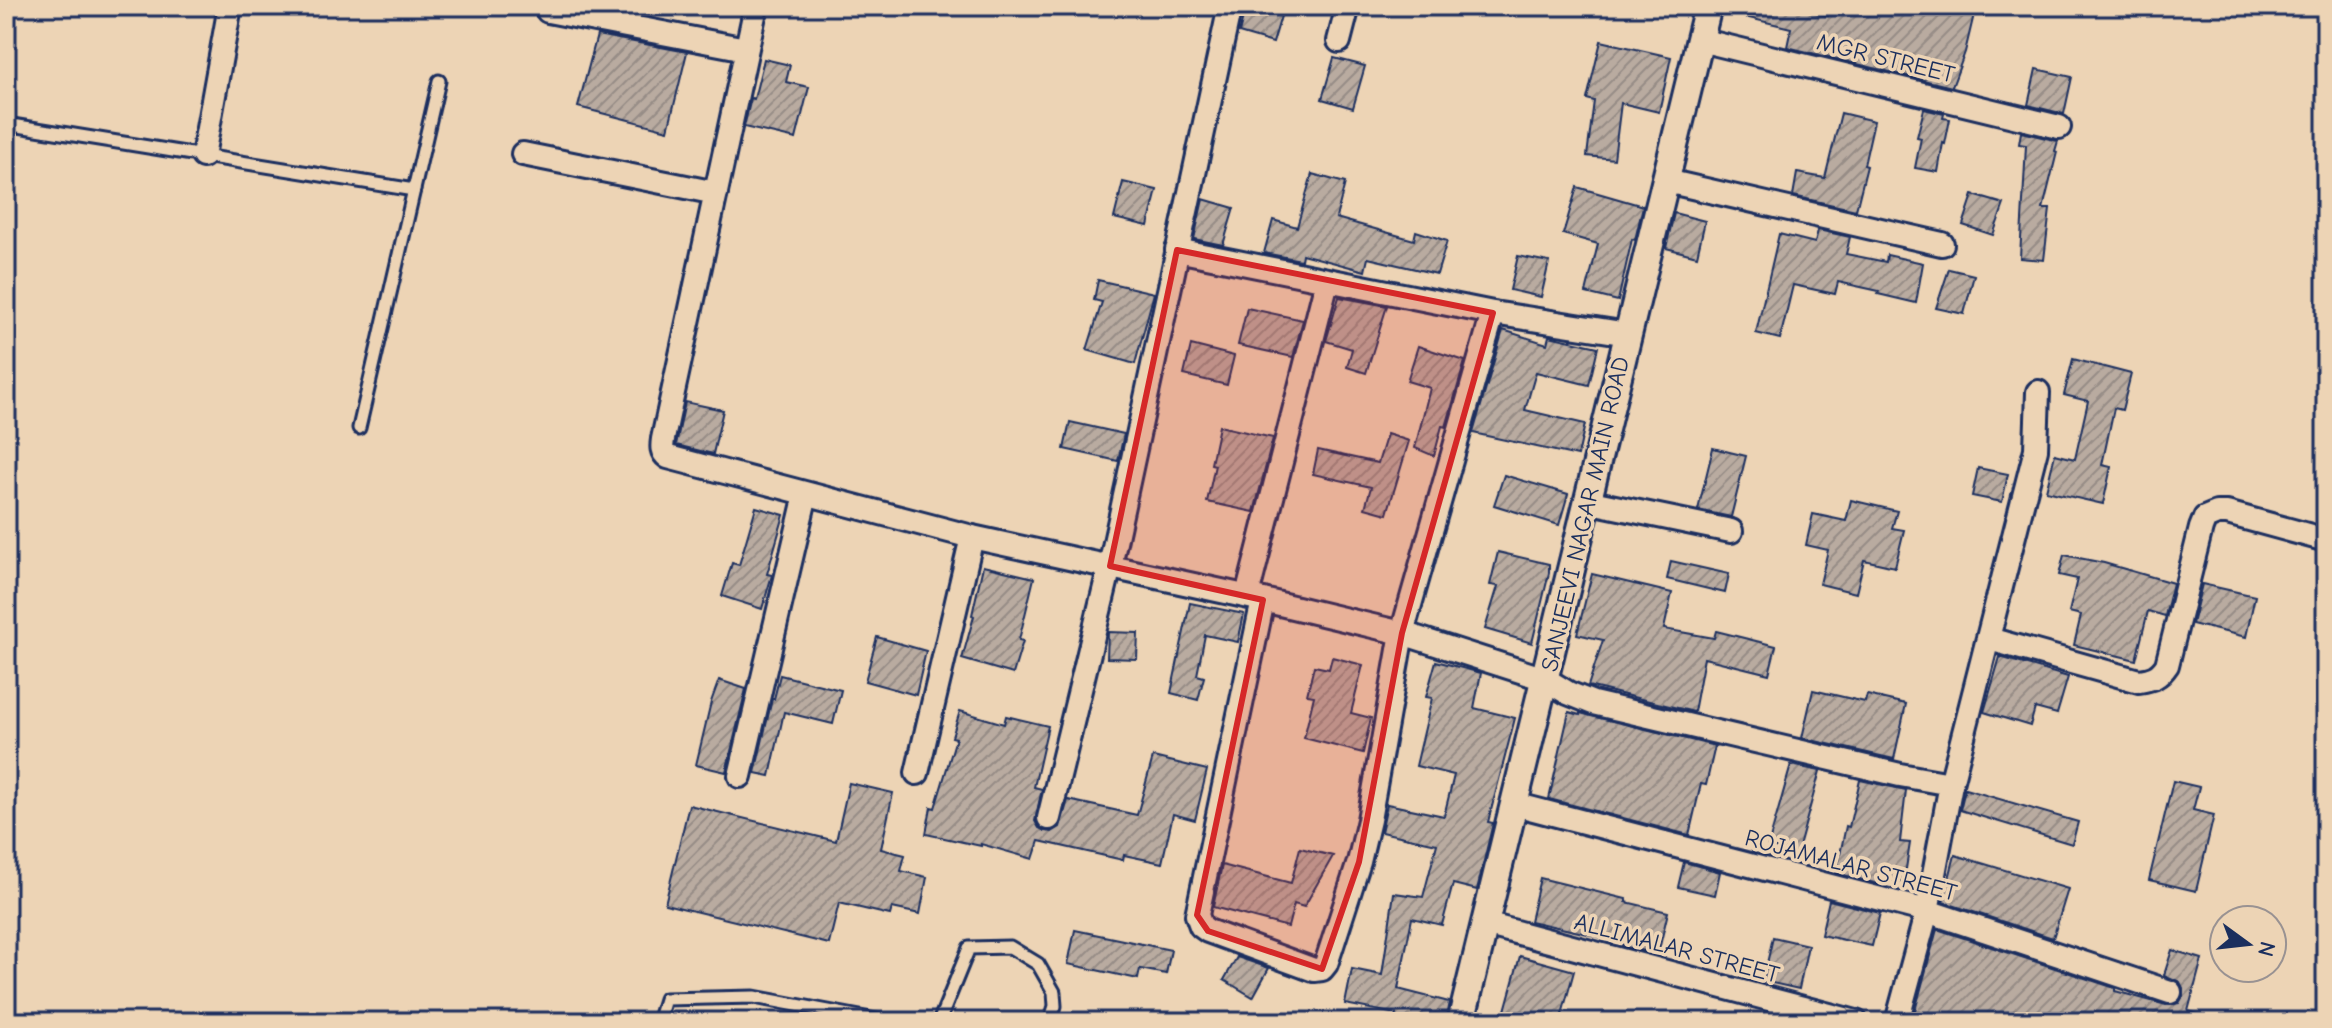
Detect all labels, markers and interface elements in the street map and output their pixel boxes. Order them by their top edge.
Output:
street label: MGR STREET [1814,27,1958,89]
street label: SANJEEVI NAGAR MAIN ROAD [1535,354,1635,674]
street label: ROJAMALAR STREET [1742,823,1961,907]
north arrow [2208,904,2288,984]
street label: ALLIMALAR STREET [1571,907,1783,989]
text: N [2252,939,2281,959]

